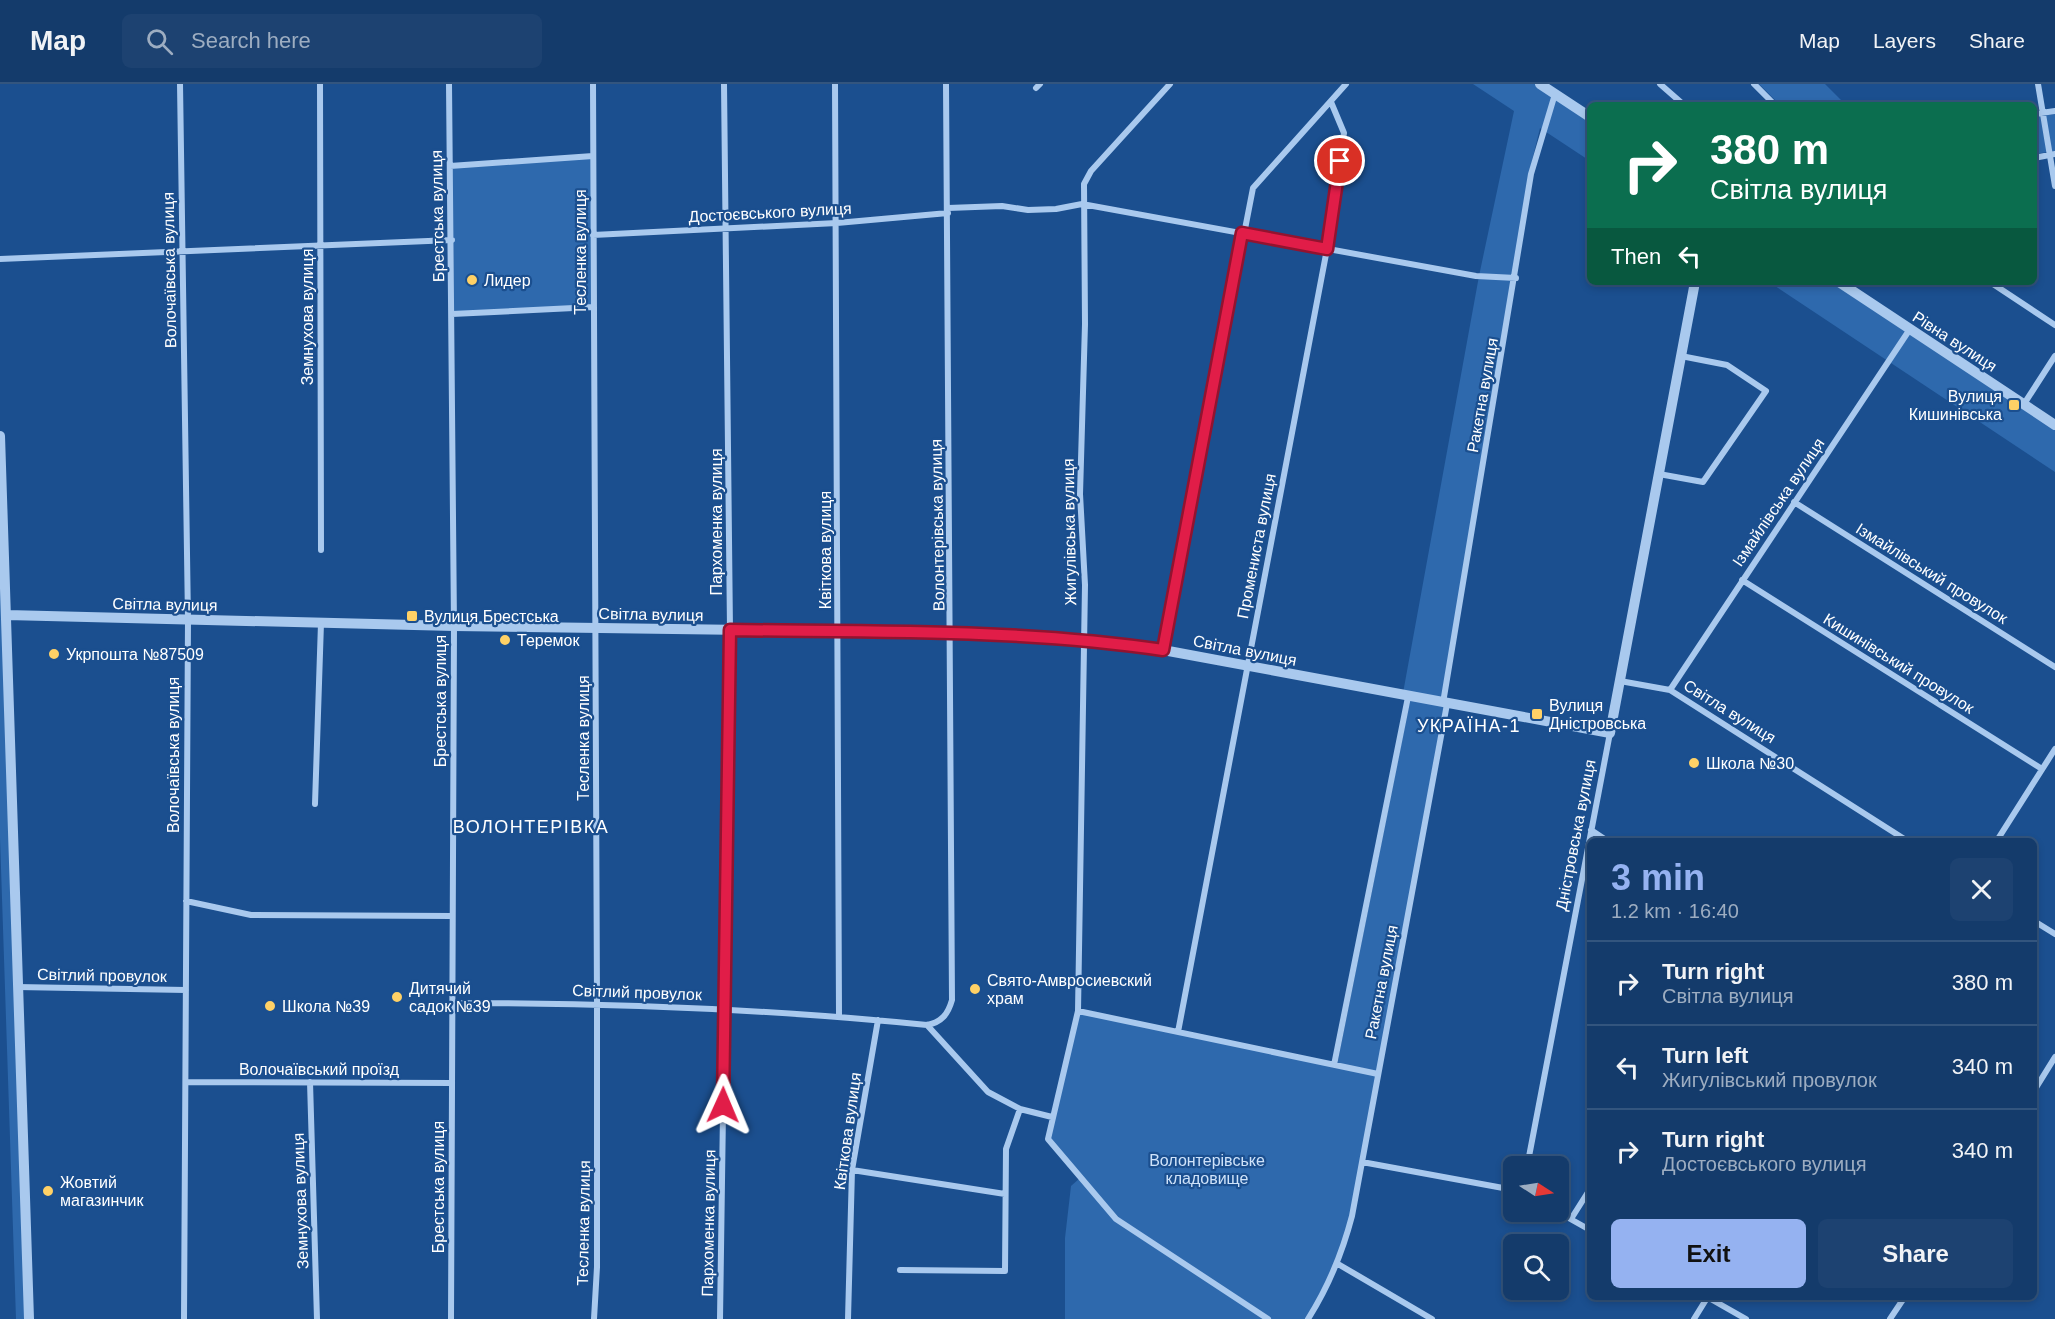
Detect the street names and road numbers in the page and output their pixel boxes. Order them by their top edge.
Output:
street label: Брестська вулиця [428,150,447,282]
street label: Тесленка вулиця [572,189,589,315]
street label: Волочаївська вулиця [160,192,179,348]
street label: Достоєвського вулиця [688,200,852,225]
street label: Земнухова вулиця [299,249,316,385]
street label: Рівна вулиця [1910,308,2000,375]
street label: Ракетна вулиця [1464,336,1501,454]
street label: Ізмайлівська вулиця [1729,435,1828,570]
street label: Волонтерівська вулиця [927,439,948,611]
street label: Пархоменка вулиця [708,448,725,596]
street label: Жигулівська вулиця [1060,458,1079,606]
street label: Промениста вулиця [1234,472,1279,620]
street label: Квіткова вулиця [817,491,834,609]
street label: Ізмайлівський провулок [1853,520,2011,628]
street label: Світла вулиця [112,595,218,614]
street label: Світла вулиця [598,605,704,624]
street label: Кишинівський провулок [1820,610,1978,717]
street label: Світла вулиця [1192,632,1298,669]
street label: Брестська вулиця [432,635,449,767]
street label: Тесленка вулиця [575,675,592,801]
street label: Світла вулиця [1681,676,1779,746]
street label: Волочаївська вулиця [165,677,182,833]
street label: Дністровська вулиця [1552,758,1598,912]
street label: Ракетна вулиця [1362,924,1401,1041]
street label: Світлий провулок [37,966,168,985]
street label: Світлий провулок [572,982,703,1003]
street label: Волочаївський проїзд [239,1061,400,1078]
street label: Квіткова вулиця [831,1071,864,1191]
street label: Брестська вулиця [430,1121,447,1253]
street label: Земнухова вулиця [290,1132,311,1270]
street label: Пархоменка вулиця [699,1149,718,1297]
street label: Тесленка вулиця [574,1160,593,1286]

